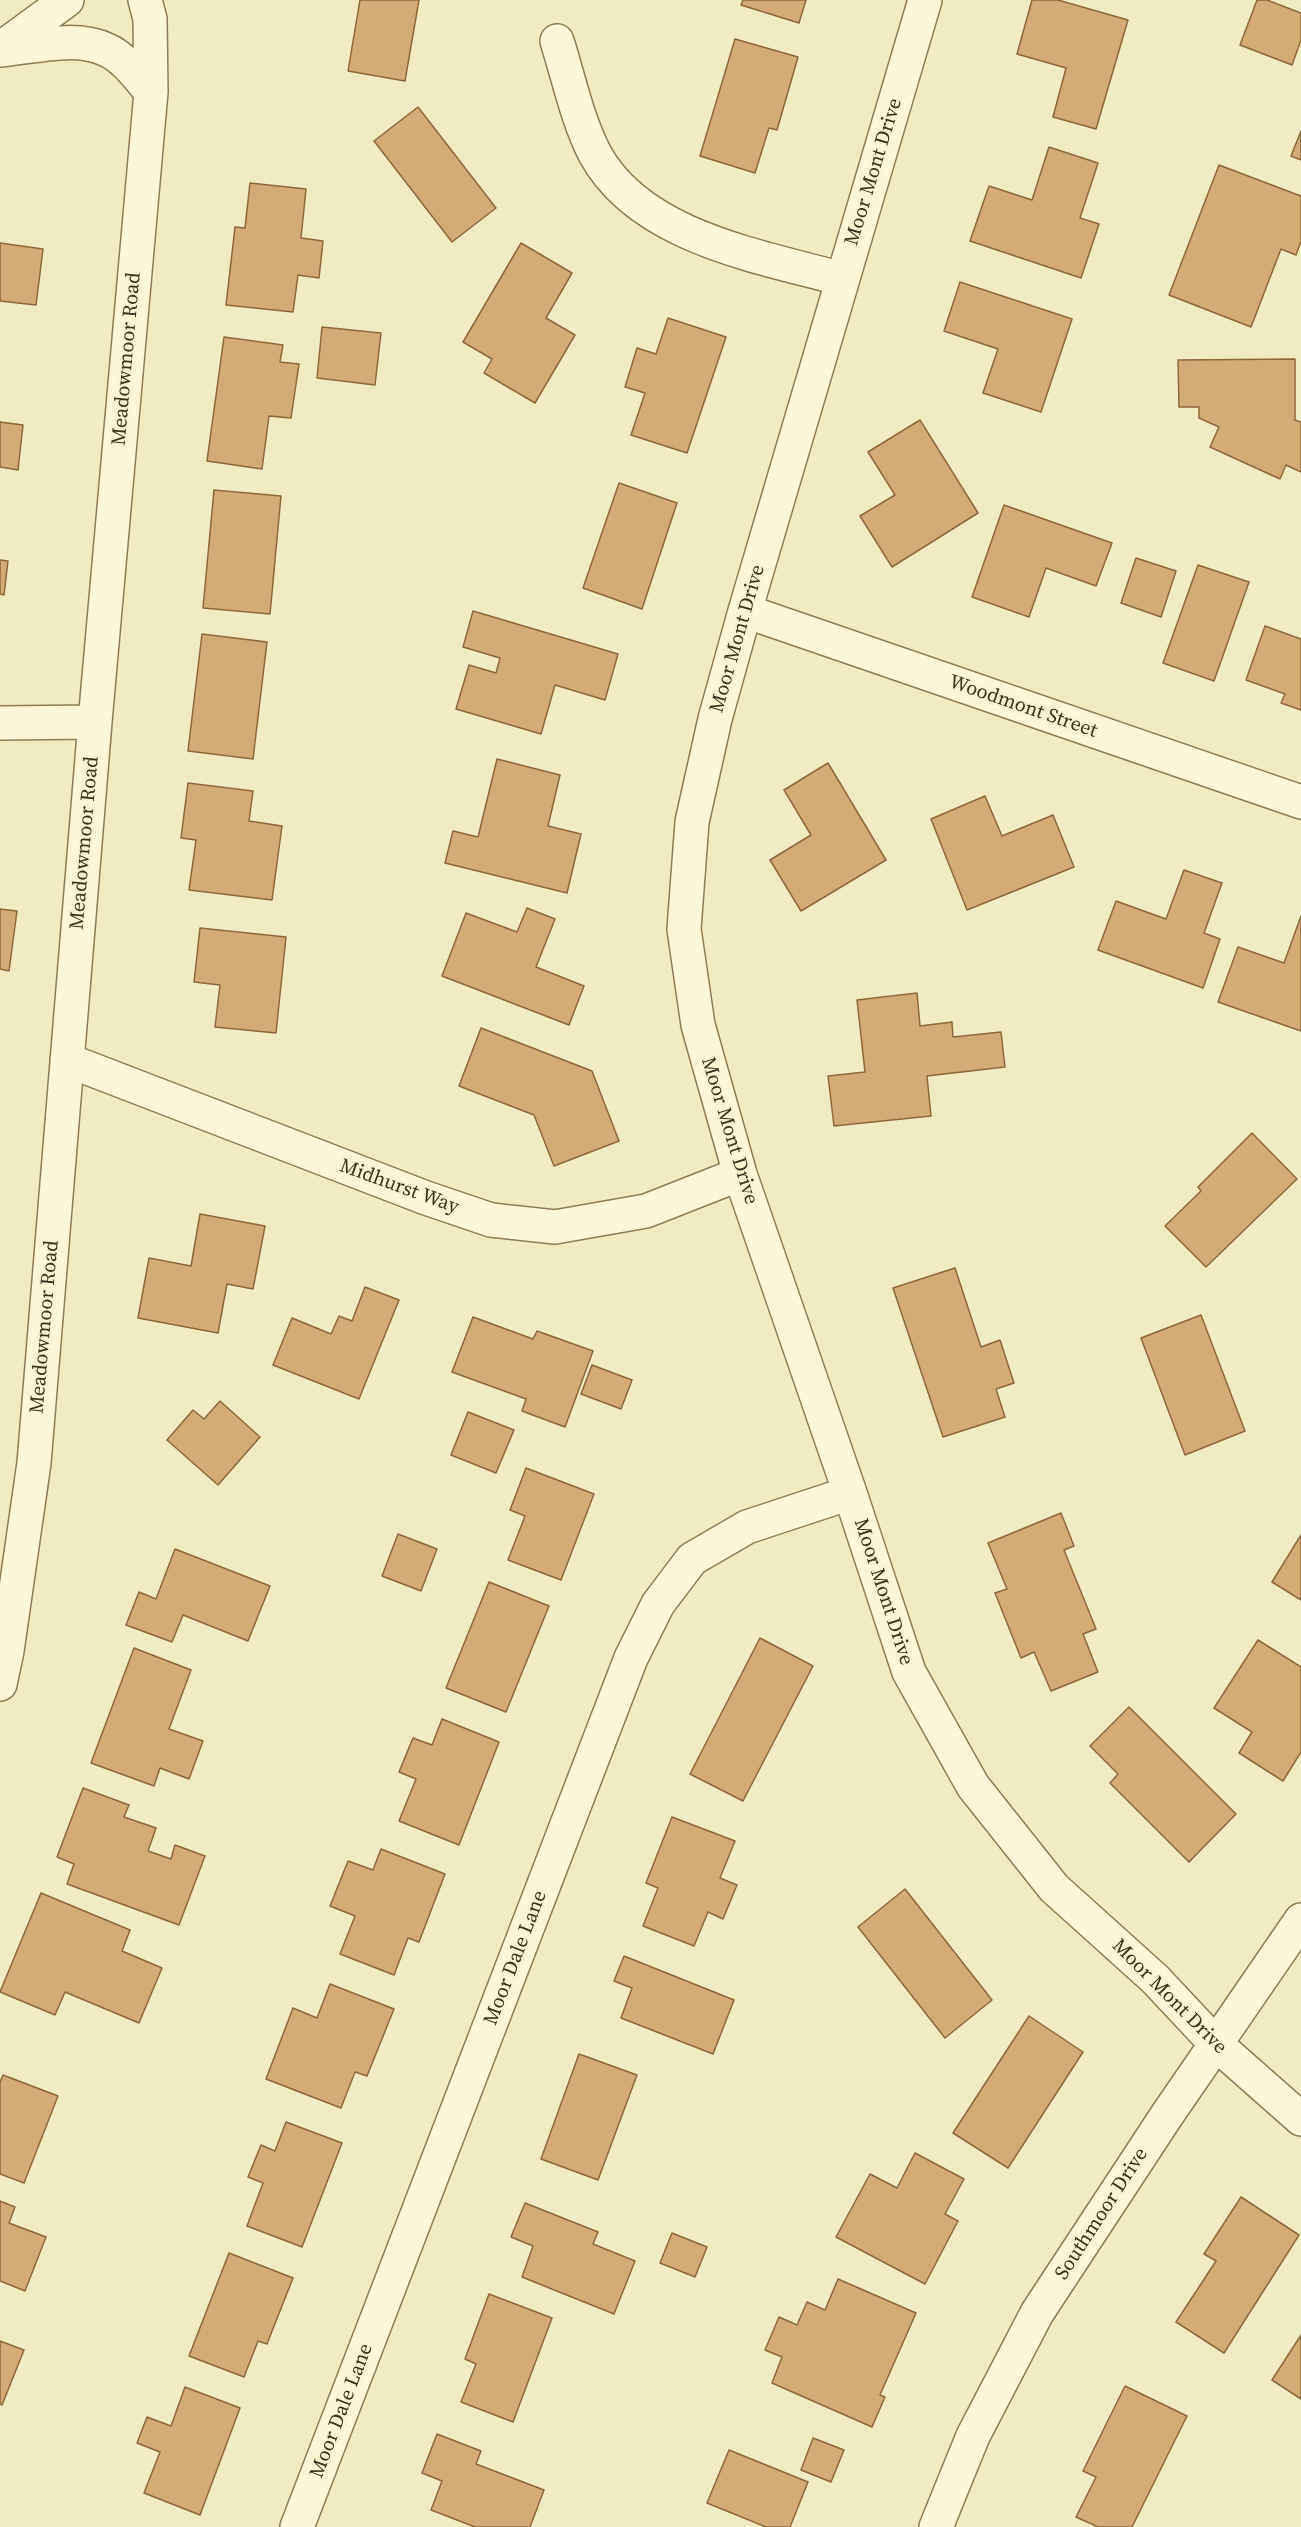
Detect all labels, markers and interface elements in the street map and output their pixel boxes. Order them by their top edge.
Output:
street label: Moor Mont Drive [840,95,908,249]
street label: Meadowmoor Road [107,271,147,447]
street label: Moor Mont Drive [705,562,771,716]
street label: Woodmont Street [946,670,1100,744]
street label: Meadowmoor Road [65,755,105,931]
street label: Moor Mont Drive [695,1054,763,1208]
street label: Midhurst Way [336,1154,462,1220]
street label: Meadowmoor Road [25,1239,65,1415]
street label: Moor Mont Drive [848,1516,918,1668]
street label: Moor Dale Lane [479,1887,553,2029]
street label: Moor Mont Drive [1107,1935,1231,2059]
street label: Southmoor Drive [1050,2144,1154,2284]
street label: Moor Dale Lane [305,2340,379,2482]

